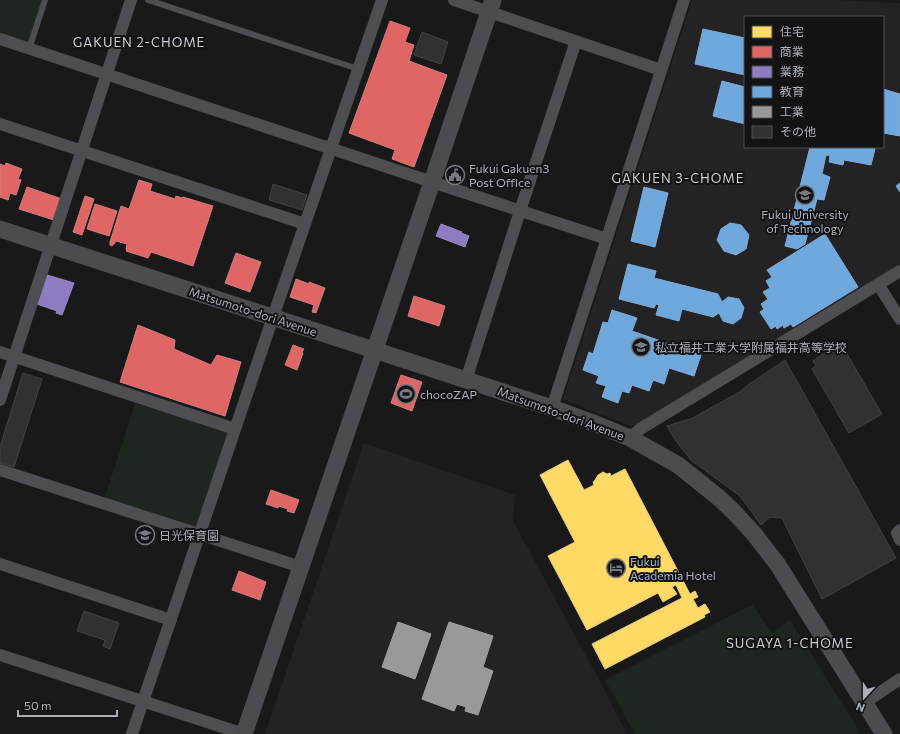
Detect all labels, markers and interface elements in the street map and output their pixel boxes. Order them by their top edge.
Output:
legend [744,16,884,148]
text: 住宅 [780,24,804,38]
district label: GAKUEN 2-CHOME [73,34,205,50]
text: 商業 [780,44,804,58]
text: 業務 [780,64,804,78]
text: 教育 [780,84,804,98]
text: 工業 [780,104,804,118]
text: その他 [780,124,816,138]
place label: Fukui Gakuen3 Post Office [469,161,549,189]
public building icon: Fukui Gakuen3 Post Office [444,164,466,186]
district label: GAKUEN 3-CHOME [612,170,744,186]
school or university icon: Fukui University of Technology [794,184,816,206]
place label: Fukui University of Technology [761,207,849,235]
street label: Matsumoto-dori Avenue [187,284,319,338]
school or university icon: 私立福井工業大学附属福井高等学校 [630,336,652,358]
place label: 私立福井工業大学附属福井高等学校 [655,340,847,354]
sports icon: chocoZAP [395,383,417,405]
street label: Matsumoto-dori Avenue [496,384,626,442]
place label: chocoZAP [420,387,477,401]
school or university icon: 日光保育園 [134,524,156,546]
place label: 日光保育園 [159,528,219,542]
place label: Fukui Academia Hotel [630,554,716,582]
hotel icon: Fukui Academia Hotel [605,557,627,579]
district label: SUGAYA 1-CHOME [726,635,854,651]
north arrow [844,678,884,718]
scale bar [18,692,117,718]
text: 50 m [24,698,52,712]
text: N [854,700,866,715]

